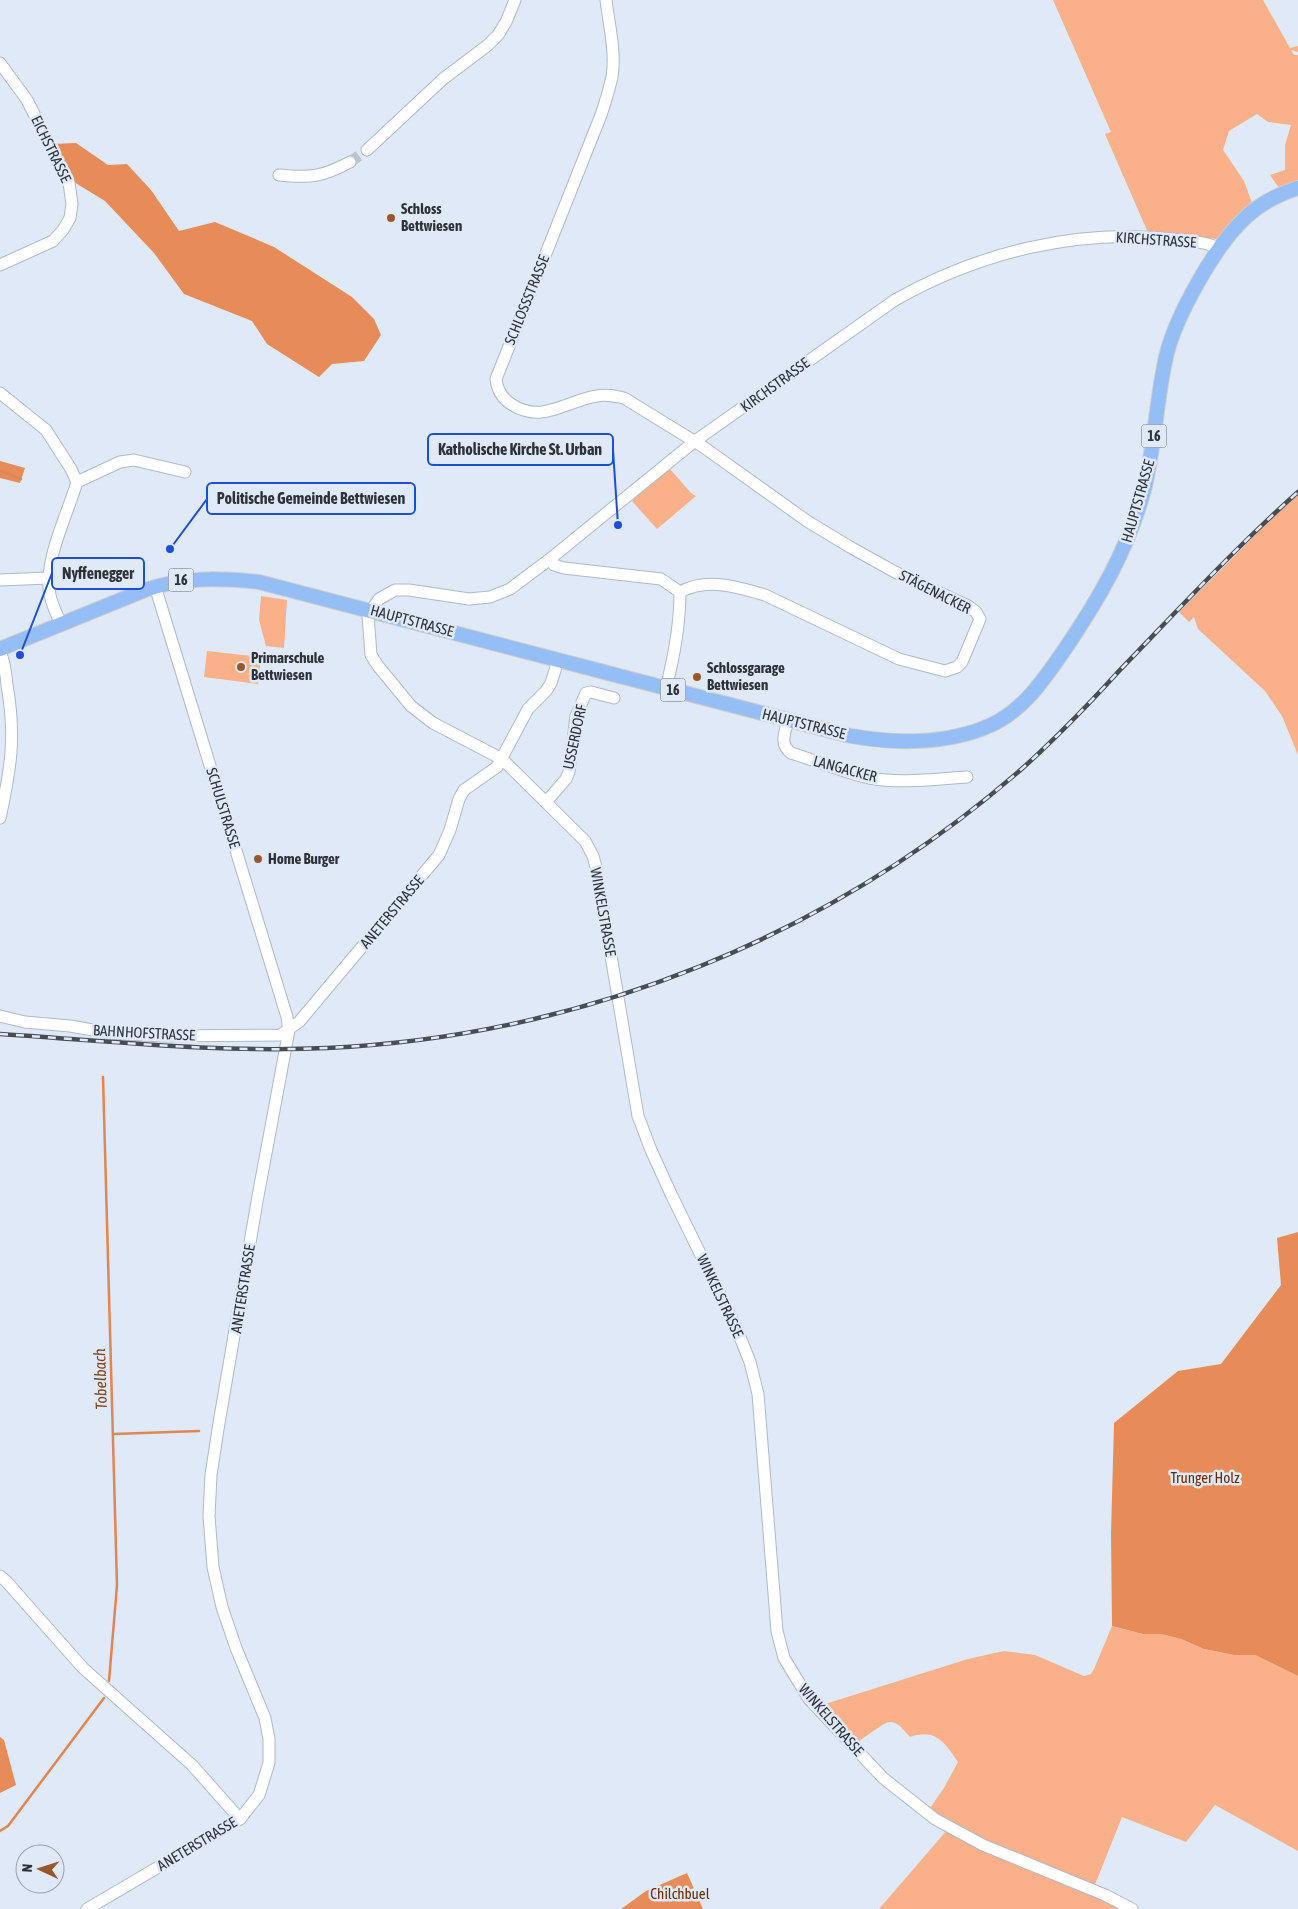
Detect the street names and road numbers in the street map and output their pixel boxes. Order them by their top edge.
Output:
street label: EICHSTRASSE [28,113,75,186]
street label: KIRCHSTRASSE [1115,228,1197,251]
street label: SCHLOSSSTRASSE [501,252,553,347]
street label: KIRCHSTRASSE [737,354,813,415]
road number: 16 [1142,424,1166,448]
street label: HAUPTSTRASSE [1118,457,1158,544]
street label: STÄGENACKER [897,566,974,617]
road number: 16 [168,568,194,592]
street label: HAUPTSTRASSE [369,601,456,640]
road number: 16 [660,678,686,702]
street label: USSERDORF [559,703,590,771]
street label: HAUPTSTRASSE [761,705,848,742]
street label: LANGACKER [811,752,879,785]
street label: SCHULSTRASSE [203,766,244,851]
street label: WINKELSTRASSE [587,866,620,958]
street label: ANETERSTRASSE [356,871,427,952]
street label: BAHNHOFSTRASSE [93,1021,196,1044]
street label: ANETERSTRASSE [227,1243,258,1335]
street label: WINKELSTRASSE [694,1251,747,1341]
street label: WINKELSTRASSE [795,1680,868,1760]
street label: ANETERSTRASSE [154,1813,240,1874]

